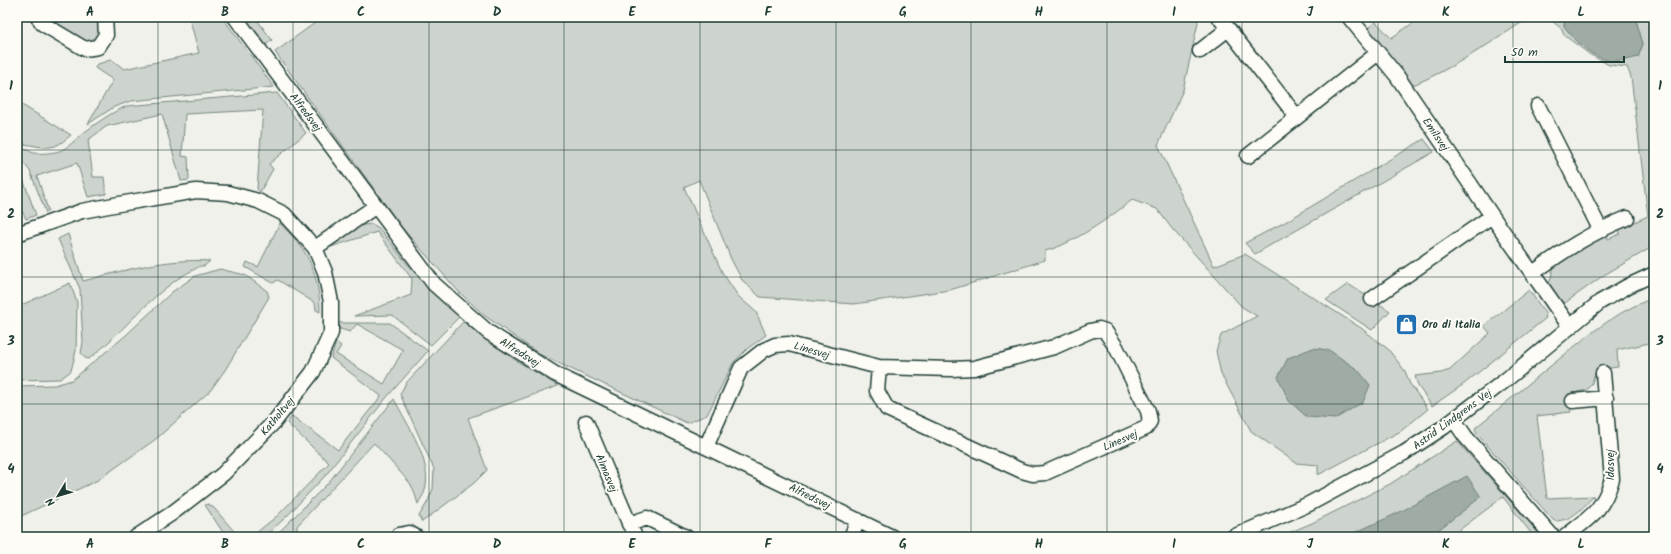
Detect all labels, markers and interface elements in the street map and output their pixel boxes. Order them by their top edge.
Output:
text: A [86,2,94,23]
text: B [221,2,229,23]
text: C [357,2,365,23]
text: D [493,2,502,23]
text: E [628,2,636,23]
text: F [764,2,772,23]
text: G [899,2,907,23]
text: H [1035,2,1044,23]
text: I [1172,2,1176,23]
text: J [1307,2,1314,23]
text: K [1442,2,1450,23]
text: L [1577,2,1585,23]
scale bar [1505,38,1624,64]
text: 50 m [1511,43,1538,62]
text: 1 [9,76,13,97]
text: 1 [1658,76,1662,97]
street label: Alfredsvej [285,89,327,137]
street label: Emilsvej [1417,114,1454,156]
text: 2 [7,204,15,225]
text: 2 [1656,204,1664,225]
shop icon: Oro di Italia [1393,311,1419,337]
place label: Oro di Italia [1422,316,1481,334]
text: 3 [6,331,15,352]
text: 3 [1655,331,1664,352]
street label: Alfredsvej [496,333,544,373]
street label: Linesvej [792,337,833,365]
street label: Astrid Lindgrens Vej [1409,384,1497,455]
street label: Katholtvej [256,392,300,440]
street label: Linesvej [1100,425,1142,457]
street label: Idasvej [1602,448,1620,481]
street label: Almasvej [590,451,623,497]
text: 4 [7,459,15,480]
text: 4 [1656,459,1664,480]
north arrow [38,476,78,516]
street label: Alfredsvej [786,479,835,515]
text: N [42,493,60,510]
text: A [86,534,94,554]
text: B [221,534,229,554]
text: C [357,534,365,554]
text: D [493,534,502,554]
text: E [628,534,636,554]
text: F [764,534,772,554]
text: G [899,534,907,554]
text: H [1035,534,1044,554]
text: I [1172,534,1176,554]
text: J [1307,534,1314,554]
text: K [1442,534,1450,554]
text: L [1577,534,1585,554]

